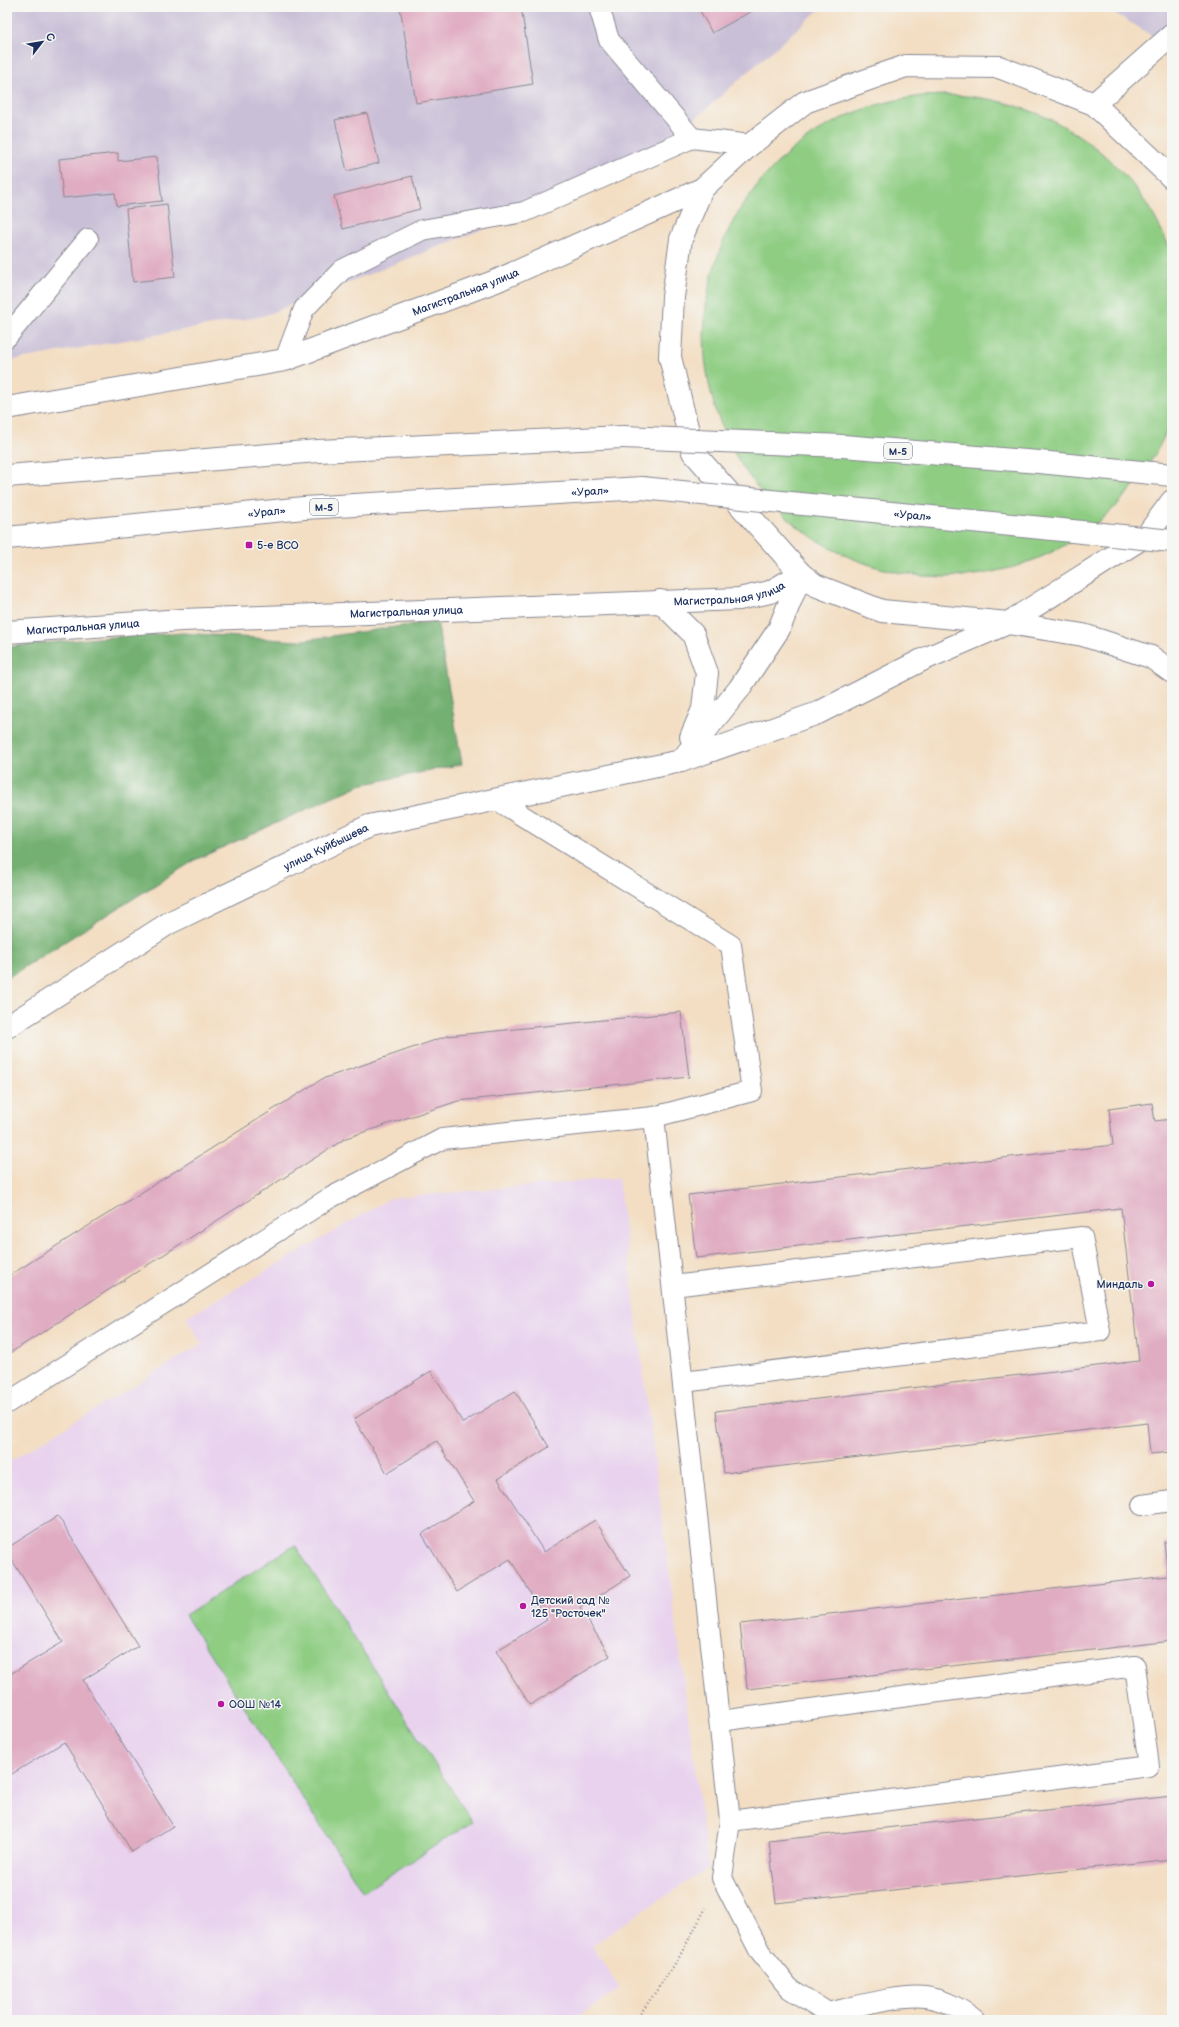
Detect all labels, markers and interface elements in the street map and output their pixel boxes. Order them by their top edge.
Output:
north arrow [22,22,62,62]
text: С [43,30,58,44]
street label: Магистральная улица [410,265,521,319]
road number: М-5 [884,443,912,459]
street label: «Урал» [571,484,609,499]
road number: М-5 [310,499,338,515]
street label: «Урал» [247,504,286,521]
street label: «Урал» [893,507,932,524]
place label: 5-е ВСО [257,539,299,552]
marker: 5-е ВСО [244,540,254,550]
street label: Магистральная улица [673,578,788,608]
street label: Магистральная улица [350,603,464,621]
street label: Магистральная улица [26,617,140,638]
street label: улица Куйбышева [282,821,371,873]
place label: Миндаль [1097,1278,1144,1291]
marker: Миндаль [1146,1279,1156,1289]
place label: Детский сад № 125 "Росточек" [531,1594,610,1620]
marker: Детский сад № 125 "Росточек" [518,1601,528,1611]
place label: ООШ №14 [229,1698,281,1711]
marker: ООШ №14 [216,1699,226,1709]

